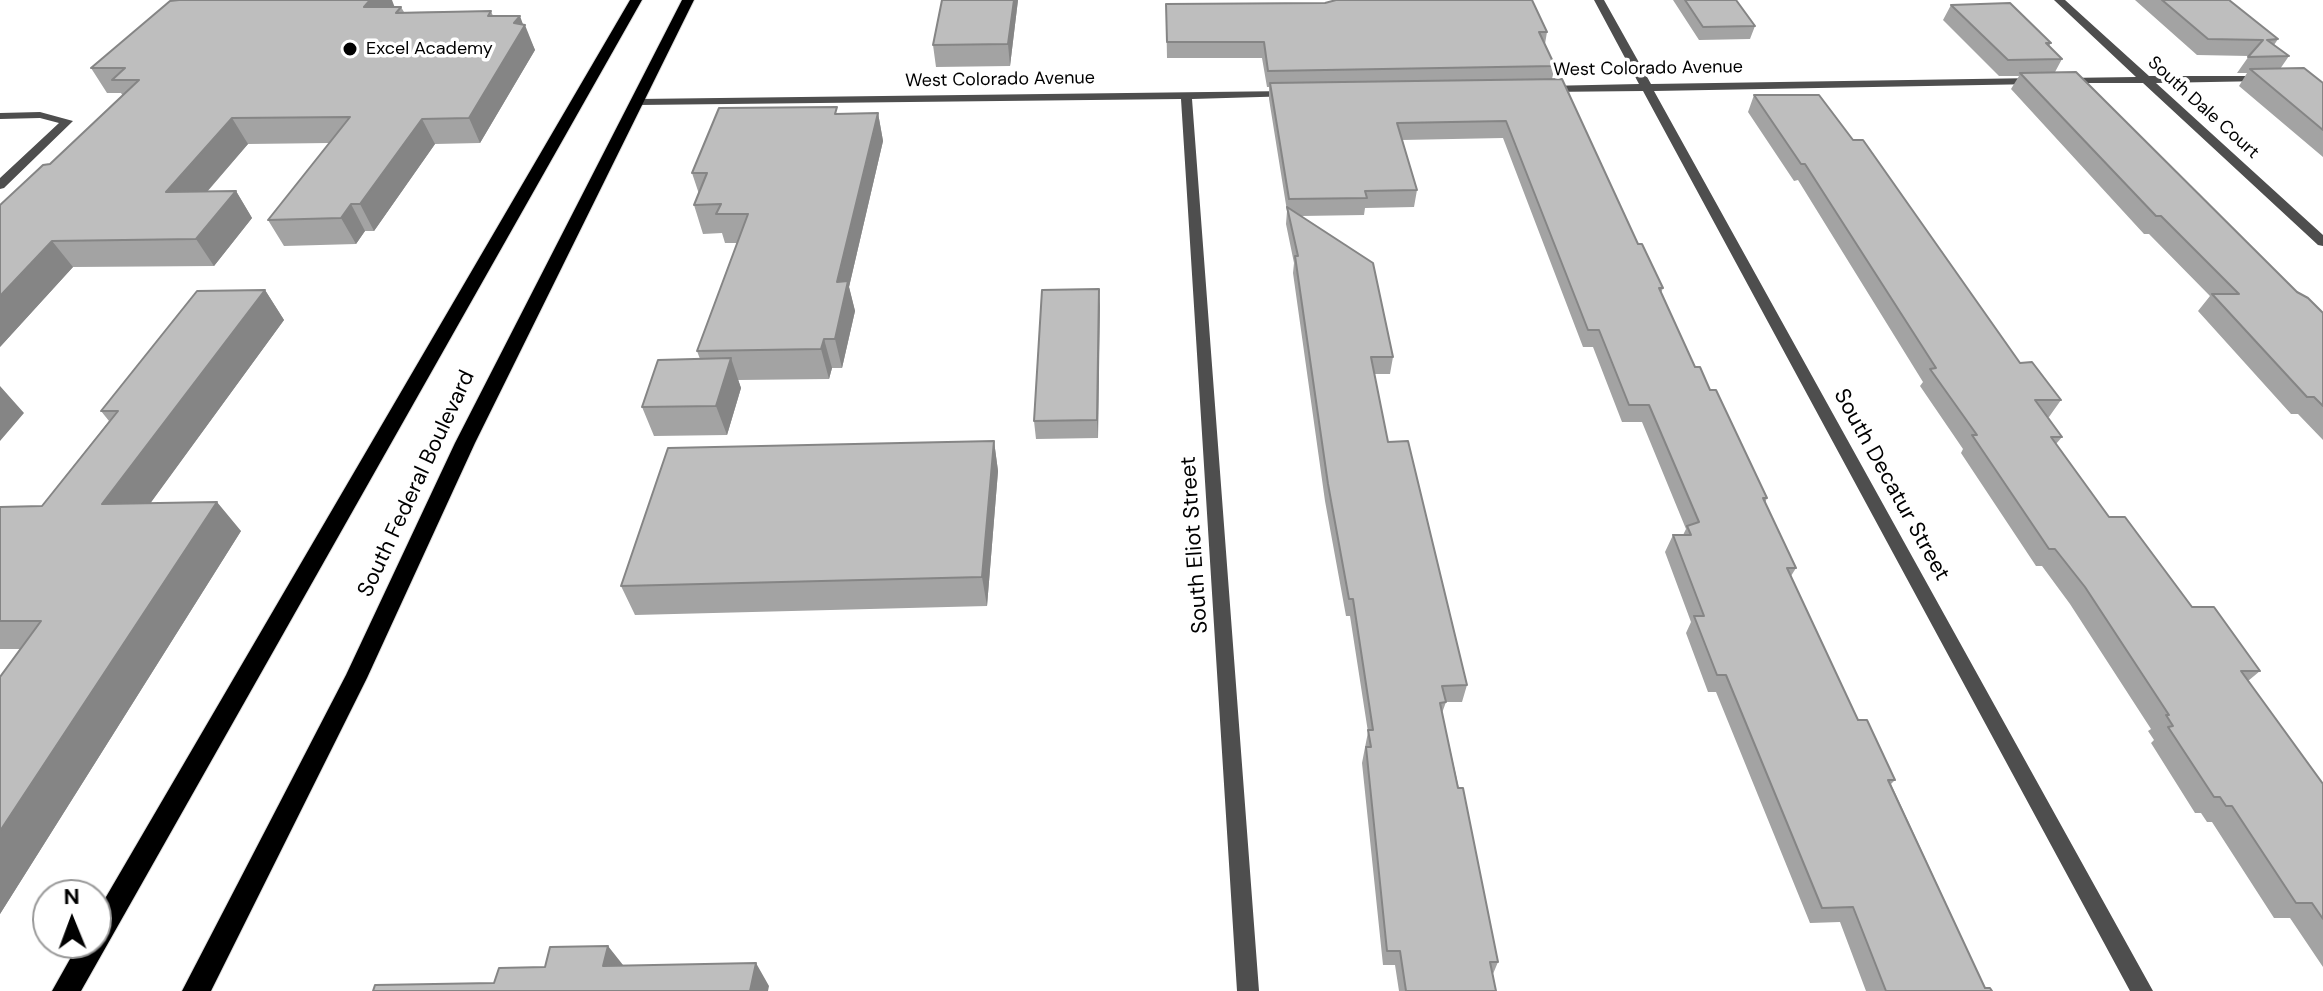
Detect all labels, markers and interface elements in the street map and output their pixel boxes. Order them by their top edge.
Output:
place label: Excel Academy [366,38,493,60]
marker: Excel Academy [341,40,359,58]
street label: South Dale Court [2143,52,2263,164]
street label: West Colorado Avenue [1553,57,1743,81]
street label: West Colorado Avenue [905,68,1095,92]
street label: South Federal Boulevard [353,367,481,601]
street label: South Decatur Street [1827,385,1955,585]
street label: South Eliot Street [1176,456,1214,634]
north arrow [32,879,112,959]
text: N [63,882,80,911]

